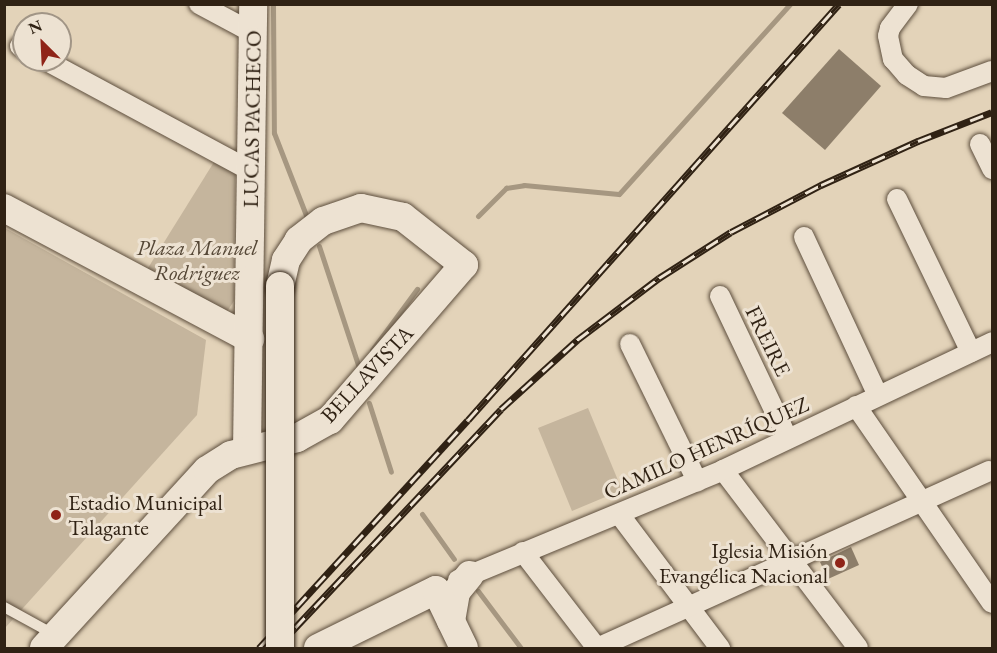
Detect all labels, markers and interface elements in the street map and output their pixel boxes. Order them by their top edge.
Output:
north arrow [12,12,72,72]
text: N [25,15,45,39]
street label: LUCAS PACHECO [237,30,267,208]
park label: Plaza Manuel Rodriguez [136,234,258,286]
street label: FREIRE [740,302,796,380]
street label: BELLAVISTA [315,320,419,428]
street label: CAMILO HENRÍQUEZ [599,391,813,505]
place label: Estadio Municipal Talagante [68,489,223,540]
marker: Estadio Municipal Talagante [49,508,63,522]
place label: Iglesia Misión Evangélica Nacional [659,537,828,588]
marker: Iglesia Misión Evangélica Nacional [833,556,847,570]

